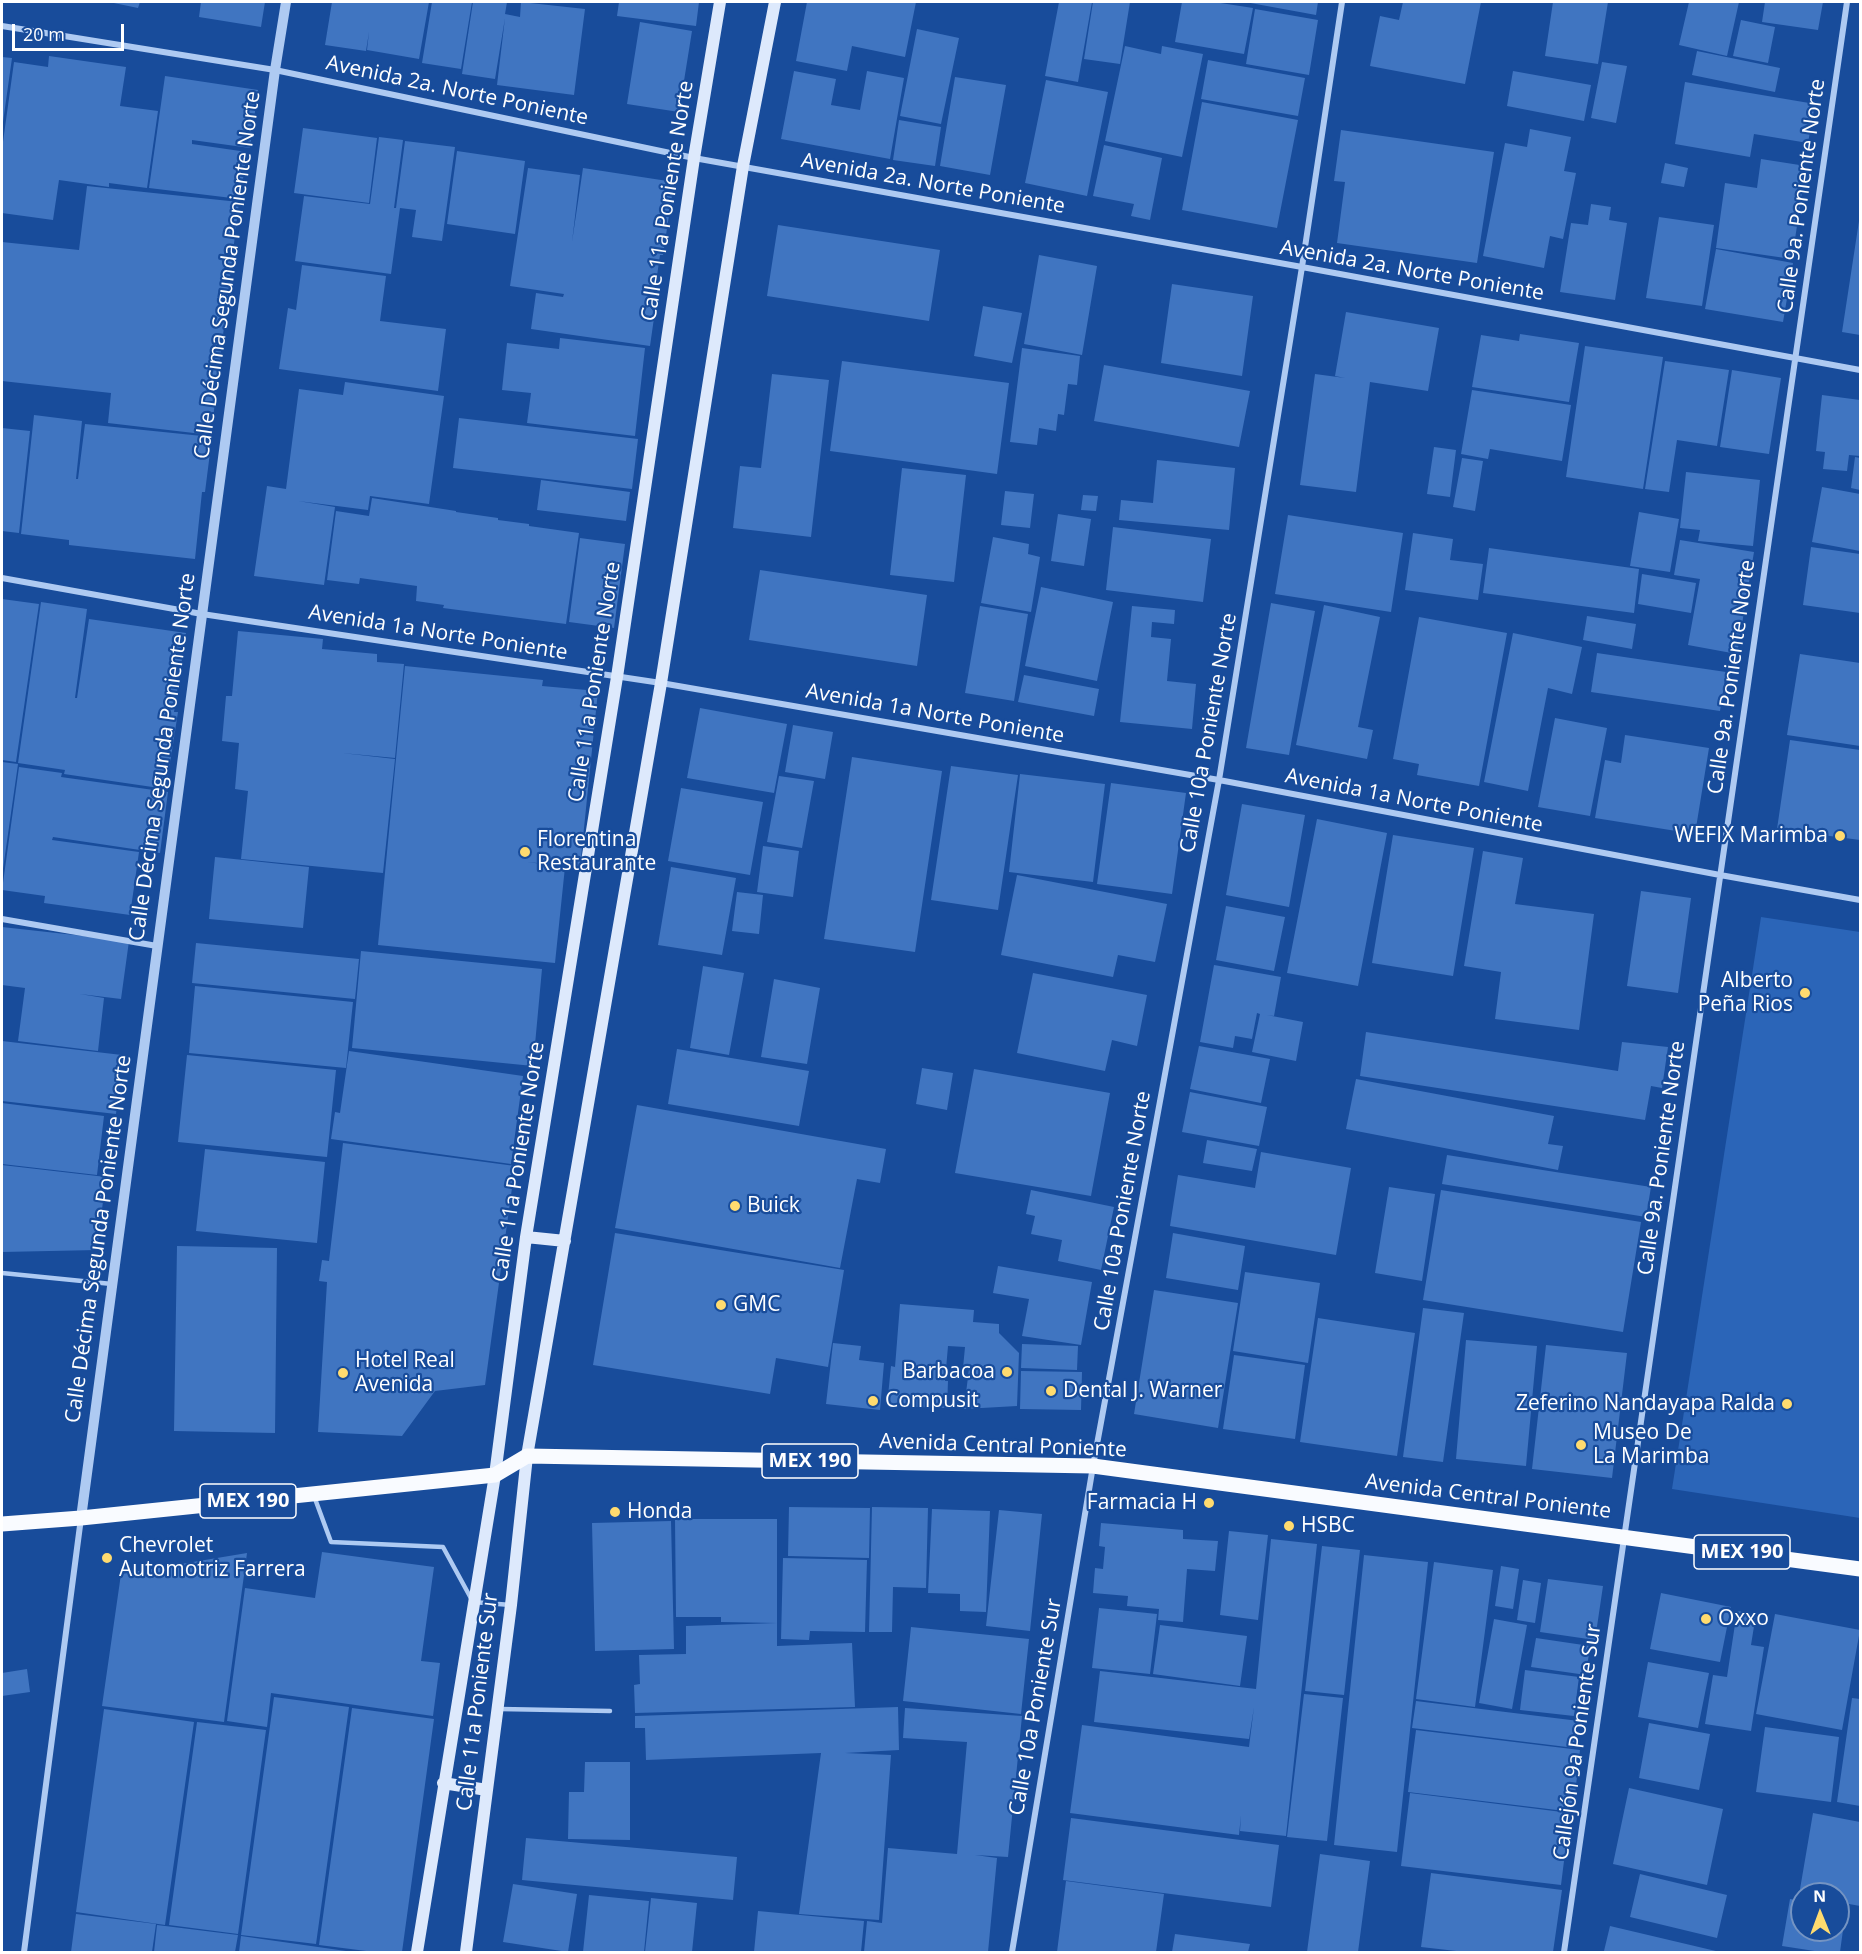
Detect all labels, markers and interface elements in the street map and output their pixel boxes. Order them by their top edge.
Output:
scale bar [15,12,128,50]
text: 20 m [23,22,65,46]
street label: Avenida 2a. Norte Poniente [324,51,590,131]
street label: Calle 9a. Poniente Norte [1773,77,1831,315]
street label: Calle 11a Poniente Norte [637,79,699,323]
street label: Calle Décima Segunda Poniente Norte [190,89,266,461]
street label: Avenida 2a. Norte Poniente [799,148,1067,220]
street label: Avenida 2a. Norte Poniente [1278,235,1546,307]
street label: Calle 9a. Poniente Norte [1703,558,1761,796]
street label: Calle 11a Poniente Norte [564,560,626,804]
street label: Calle Décima Segunda Poniente Norte [125,571,201,943]
street label: Avenida 1a Norte Poniente [307,600,569,666]
street label: Calle 10a Poniente Norte [1175,611,1243,855]
street label: Avenida 1a Norte Poniente [804,679,1066,749]
street label: Avenida 1a Norte Poniente [1283,764,1545,838]
place label: WEFIX Marimba [1674,823,1828,849]
place label: Florentina Restaurante [537,827,656,877]
marker: WEFIX Marimba [1833,829,1847,843]
marker: Florentina Restaurante [518,845,532,859]
place label: Alberto Peña Rios [1698,968,1793,1018]
marker: Alberto Peña Rios [1798,986,1812,1000]
street label: Calle 9a. Poniente Norte [1633,1039,1691,1277]
street label: Calle 11a Poniente Norte [488,1040,550,1284]
street label: Calle Décima Segunda Poniente Norte [61,1053,137,1425]
street label: Calle 10a Poniente Norte [1089,1089,1157,1333]
place label: Buick [747,1193,800,1219]
marker: Buick [728,1199,742,1213]
place label: GMC [733,1292,780,1318]
marker: GMC [714,1298,728,1312]
place label: Hotel Real Avenida [355,1348,455,1398]
place label: Barbacoa [902,1359,995,1385]
marker: Barbacoa [1000,1365,1014,1379]
marker: Hotel Real Avenida [336,1366,350,1380]
place label: Dental J. Warner [1063,1378,1222,1404]
marker: Dental J. Warner [1044,1384,1058,1398]
place label: Compusit [885,1388,979,1414]
place label: Zeferino Nandayapa Ralda [1516,1391,1775,1417]
marker: Compusit [866,1394,880,1408]
marker: Zeferino Nandayapa Ralda [1780,1397,1794,1411]
place label: Museo De La Marimba [1593,1420,1709,1470]
street label: Avenida Central Poniente [879,1429,1127,1463]
marker: Museo De La Marimba [1574,1438,1588,1452]
road number: MEX 190 [762,1444,858,1478]
street label: Avenida Central Poniente [1364,1469,1612,1525]
road number: MEX 190 [200,1484,296,1518]
place label: Farmacia H [1087,1490,1197,1516]
marker: Farmacia H [1202,1496,1216,1510]
place label: Honda [627,1499,693,1525]
marker: Honda [608,1505,622,1519]
place label: HSBC [1301,1513,1355,1539]
marker: HSBC [1282,1519,1296,1533]
place label: Chevrolet Automotriz Farrera [119,1533,306,1583]
road number: MEX 190 [1694,1535,1790,1569]
marker: Chevrolet Automotriz Farrera [100,1551,114,1565]
street label: Calle 11a Poniente Sur [452,1591,504,1813]
street label: Calle 10a Poniente Sur [1005,1597,1067,1817]
place label: Oxxo [1718,1606,1769,1632]
marker: Oxxo [1699,1612,1713,1626]
street label: Callejón 9a Poniente Sur [1549,1622,1607,1862]
north arrow [1790,1882,1850,1942]
text: N [1813,1885,1826,1907]

